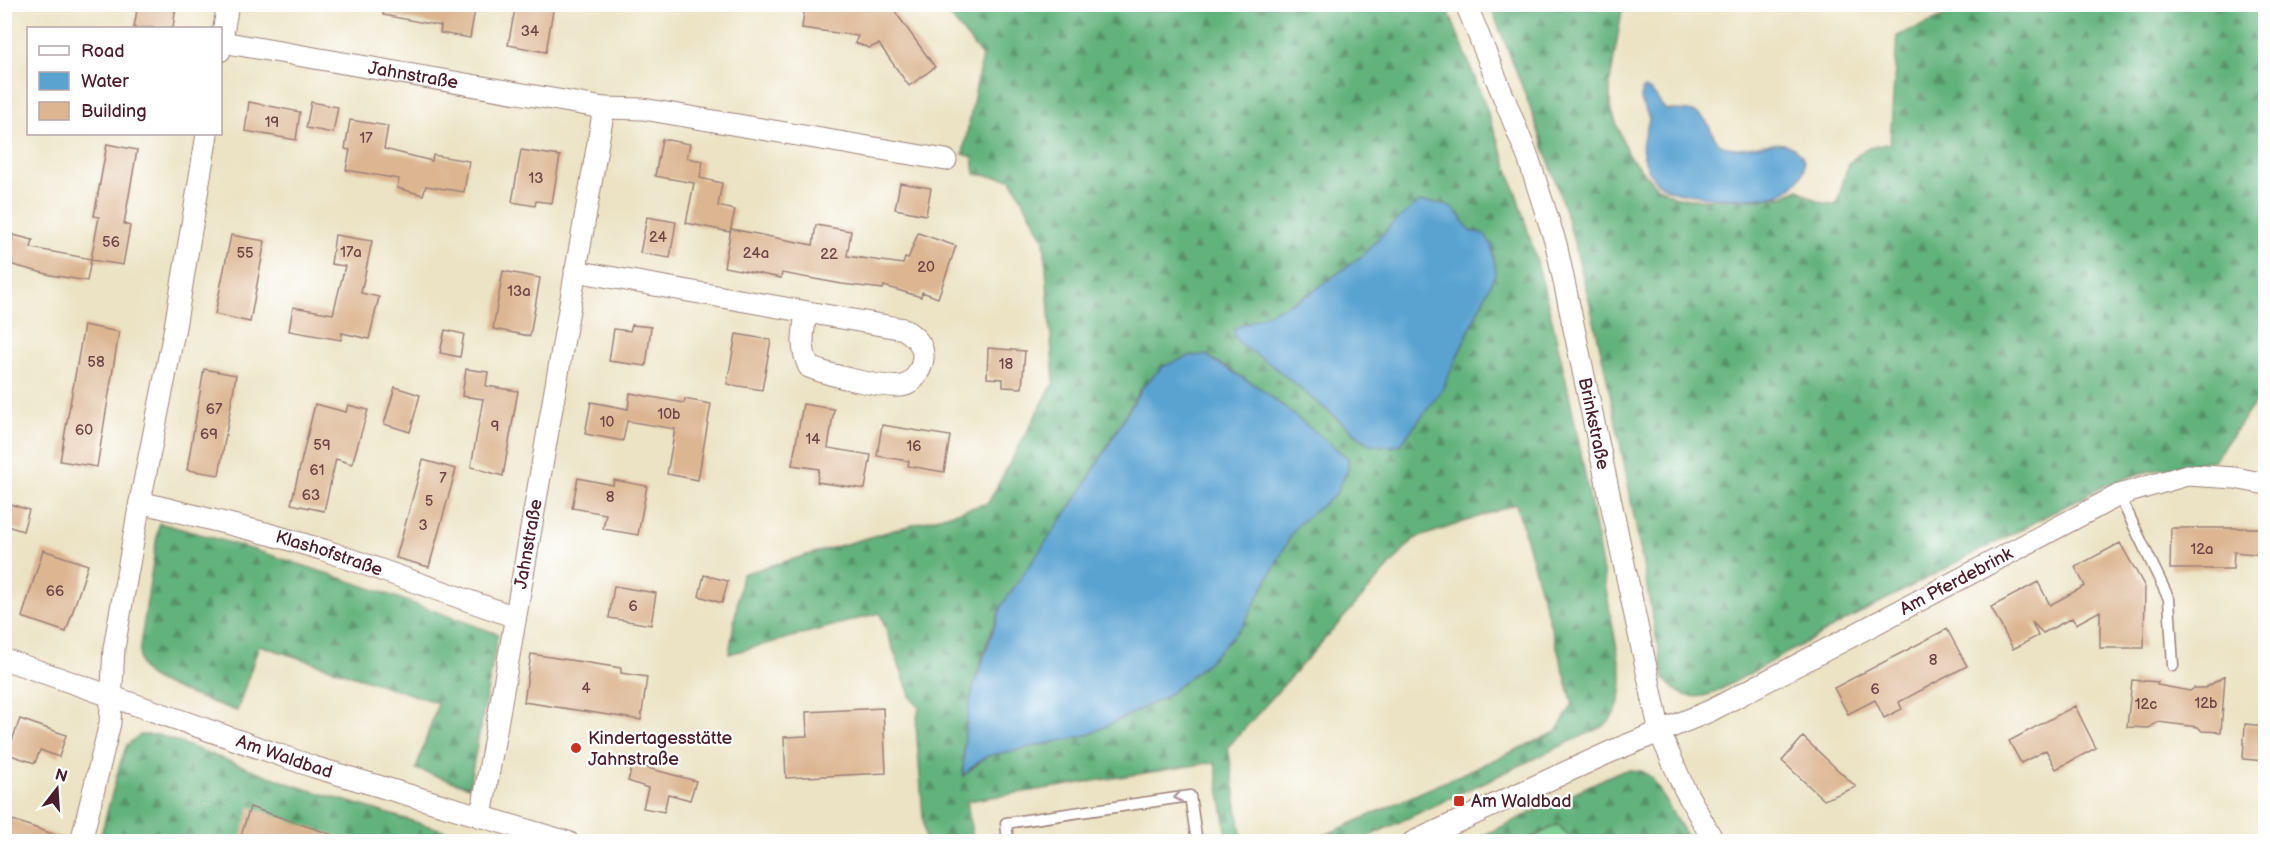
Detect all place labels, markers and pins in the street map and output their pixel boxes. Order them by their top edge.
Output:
place label: Kindertagesstätte Jahnstraße [588,728,732,770]
marker: Kindertagesstätte Jahnstraße [569,741,583,755]
place label: Am Waldbad [1471,791,1571,812]
marker: Am Waldbad [1452,794,1466,808]

